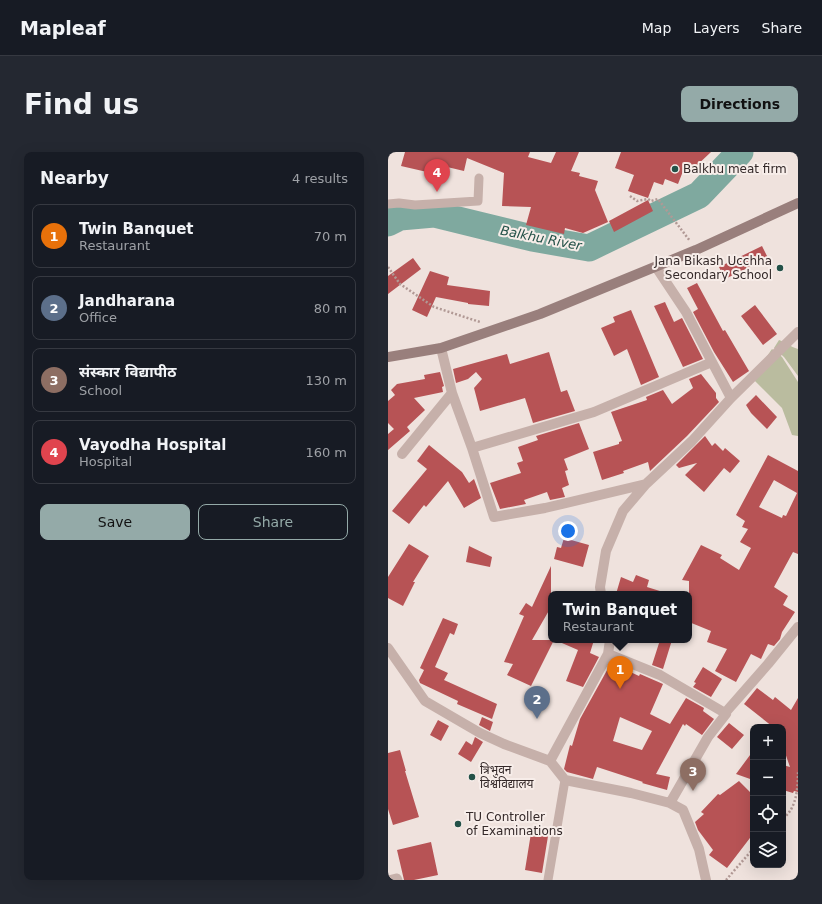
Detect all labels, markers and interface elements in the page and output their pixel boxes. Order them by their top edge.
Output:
text: Mapleaf [20,17,106,39]
text: Map [642,20,671,36]
text: Layers [693,20,740,36]
text: Share [762,20,802,36]
button: Directions [681,86,798,122]
text: Find us [24,88,139,121]
pin: 4 [424,159,450,192]
place label: Balkhu meat firm [683,162,787,176]
marker: Balkhu meat firm [670,164,680,174]
text: Nearby [40,168,109,188]
text: 4 results [292,171,348,186]
text: Twin Banquet [79,220,193,238]
water label: Balkhu River [499,223,584,254]
text: 1 [49,229,59,244]
text: 70 m [314,229,347,244]
text: Restaurant [79,238,150,253]
place label: Jana Bikash Ucchha Secondary School [653,254,772,282]
marker: Jana Bikash Ucchha Secondary School [775,263,785,273]
text: Jandharana [79,292,175,310]
text: 2 [49,301,59,316]
text: 80 m [314,301,347,316]
text: Office [79,310,117,325]
text: संस्कार विद्यापीठ [79,363,176,381]
text: 3 [49,373,59,388]
text: 130 m [305,373,347,388]
text: School [79,383,122,398]
text: Vayodha Hospital [79,436,226,454]
text: 4 [49,445,59,460]
text: 160 m [305,445,347,460]
text: Hospital [79,454,132,469]
button: Save [40,504,190,540]
button: Share [198,504,348,540]
your location [558,521,578,541]
popup [548,591,692,643]
text: Twin Banquet [563,601,677,619]
text: Restaurant [563,619,634,634]
pin: 1 [607,656,633,689]
pin: 2 [524,686,550,719]
map controls [750,724,786,868]
button: + [750,724,786,760]
pin: 3 [680,758,706,791]
button: − [750,760,786,796]
place label: त्रिभुवन विश्वविद्यालय [480,762,535,791]
marker: त्रिभुवन विश्वविद्यालय [467,772,477,782]
button: locate [750,796,786,832]
place label: TU Controller of Examinations [465,810,563,838]
marker: TU Controller of Examinations [453,819,463,829]
button: layers [750,832,786,868]

